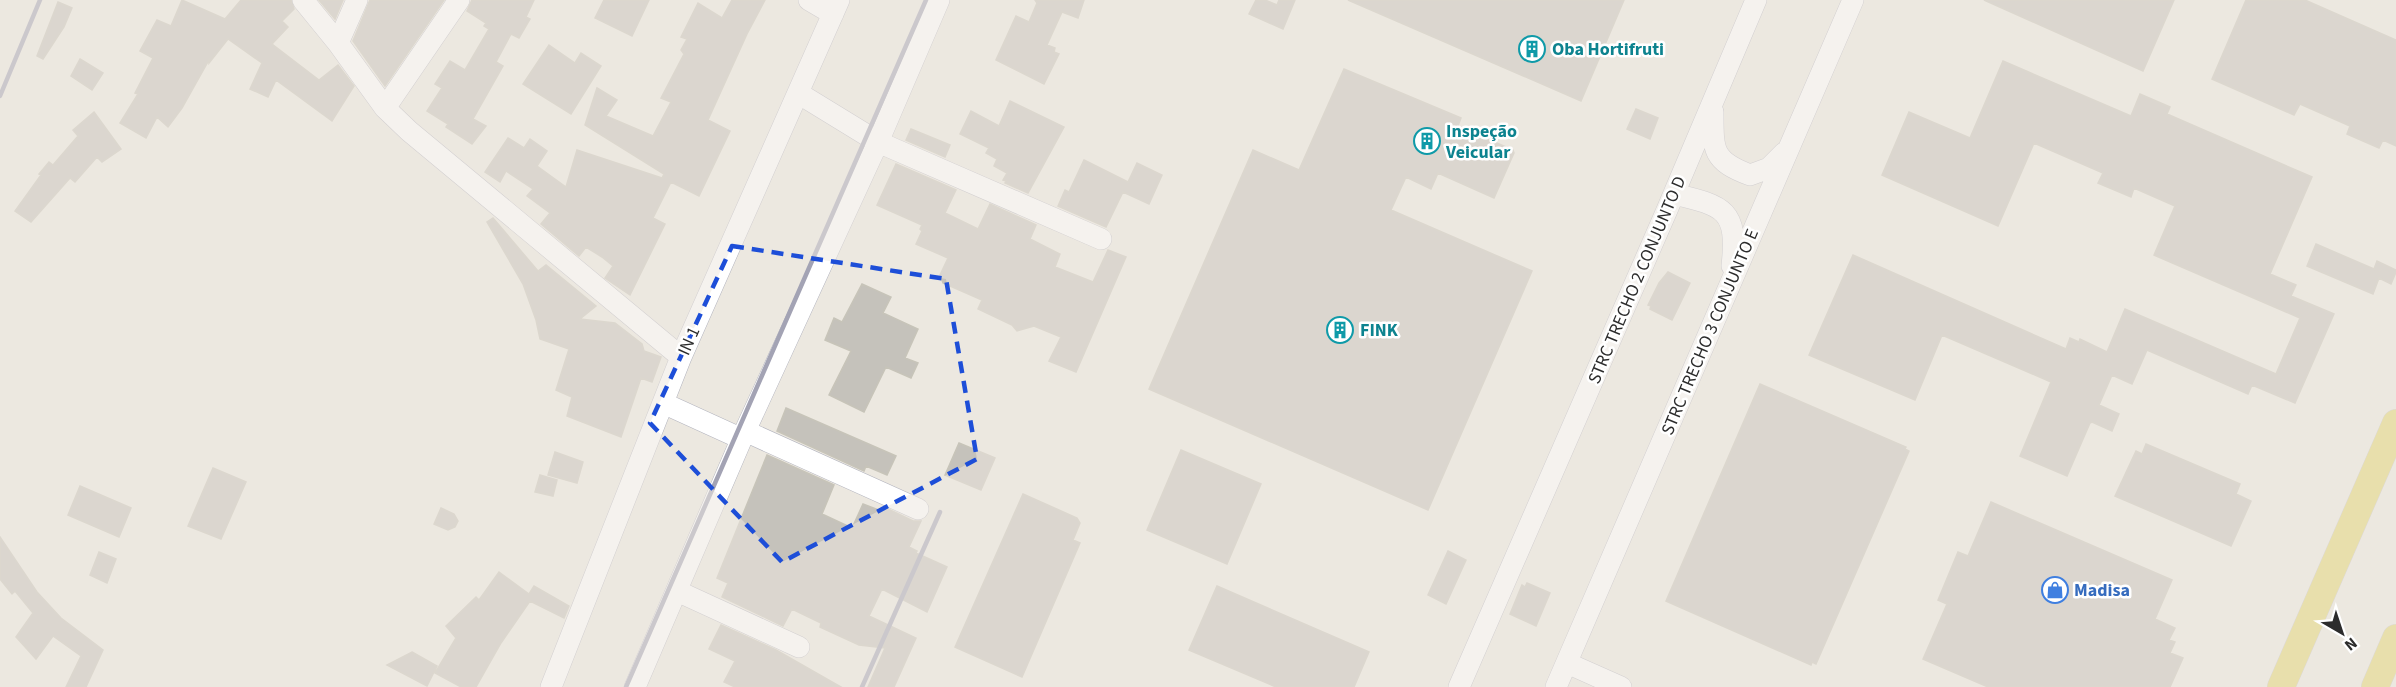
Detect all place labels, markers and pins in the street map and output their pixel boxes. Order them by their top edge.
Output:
building icon: Oba Hortifruti [1517,34,1547,64]
place label: Oba Hortifruti [1552,37,1664,62]
place label: Inspeção Veicular [1445,119,1517,165]
building icon: Inspeção Veicular [1412,126,1442,156]
building icon: FINK [1325,315,1355,345]
place label: FINK [1360,318,1399,343]
shop icon: Madisa [2040,575,2070,605]
place label: Madisa [2074,578,2130,603]

